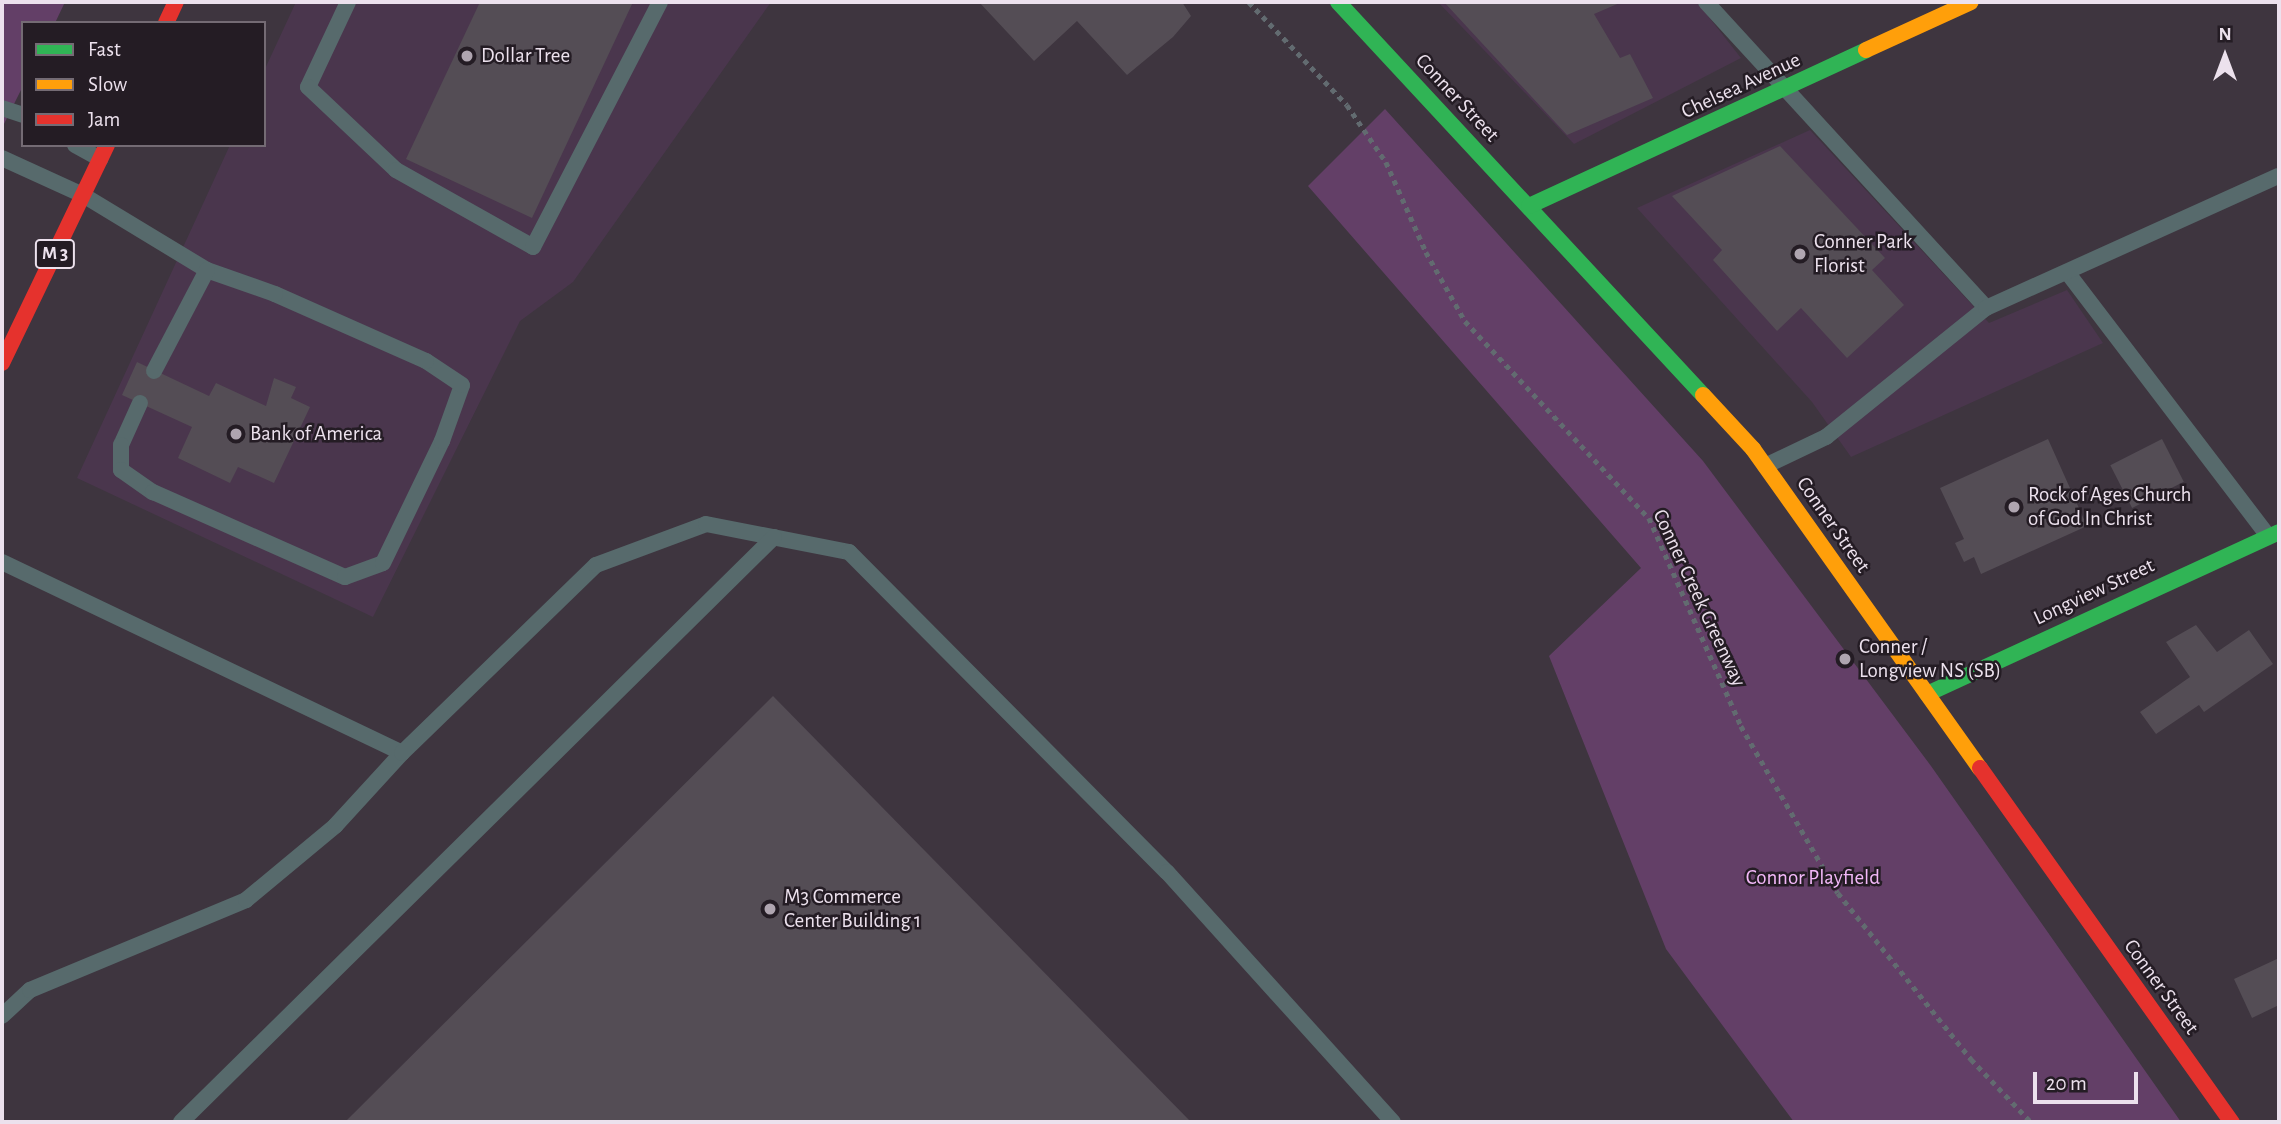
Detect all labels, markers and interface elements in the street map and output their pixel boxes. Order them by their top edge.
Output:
legend [21,21,266,147]
north arrow [2190,21,2260,91]
text: N [2218,25,2232,44]
text: Fast [88,39,121,60]
place label: Dollar Tree [481,43,570,69]
street label: Chelsea Avenue [1677,47,1805,125]
marker: Dollar Tree [459,48,475,64]
street label: Conner Street [1410,49,1504,147]
text: Slow [88,74,127,95]
text: Jam [88,109,120,130]
place label: Conner Park Florist [1814,229,1912,279]
road number: M 3 [34,238,76,270]
marker: Conner Park Florist [1792,246,1808,262]
place label: Bank of America [250,421,382,447]
marker: Bank of America [228,426,244,442]
street label: Conner Street [1791,472,1875,578]
place label: Rock of Ages Church of God In Christ [2028,482,2191,532]
marker: Rock of Ages Church of God In Christ [2006,499,2022,515]
street label: Conner Creek Greenway [1647,505,1751,691]
street label: Longview Street [2030,553,2158,631]
place label: Conner / Longview NS (SB) [1859,634,2001,684]
marker: Conner / Longview NS (SB) [1837,651,1853,667]
park label: Connor Playfield [1746,865,1880,891]
place label: M3 Commerce Center Building 1 [784,884,921,934]
marker: M3 Commerce Center Building 1 [762,901,778,917]
street label: Conner Street [2118,935,2204,1039]
scale bar [2036,1058,2141,1102]
text: 20 m [2046,1073,2087,1094]

